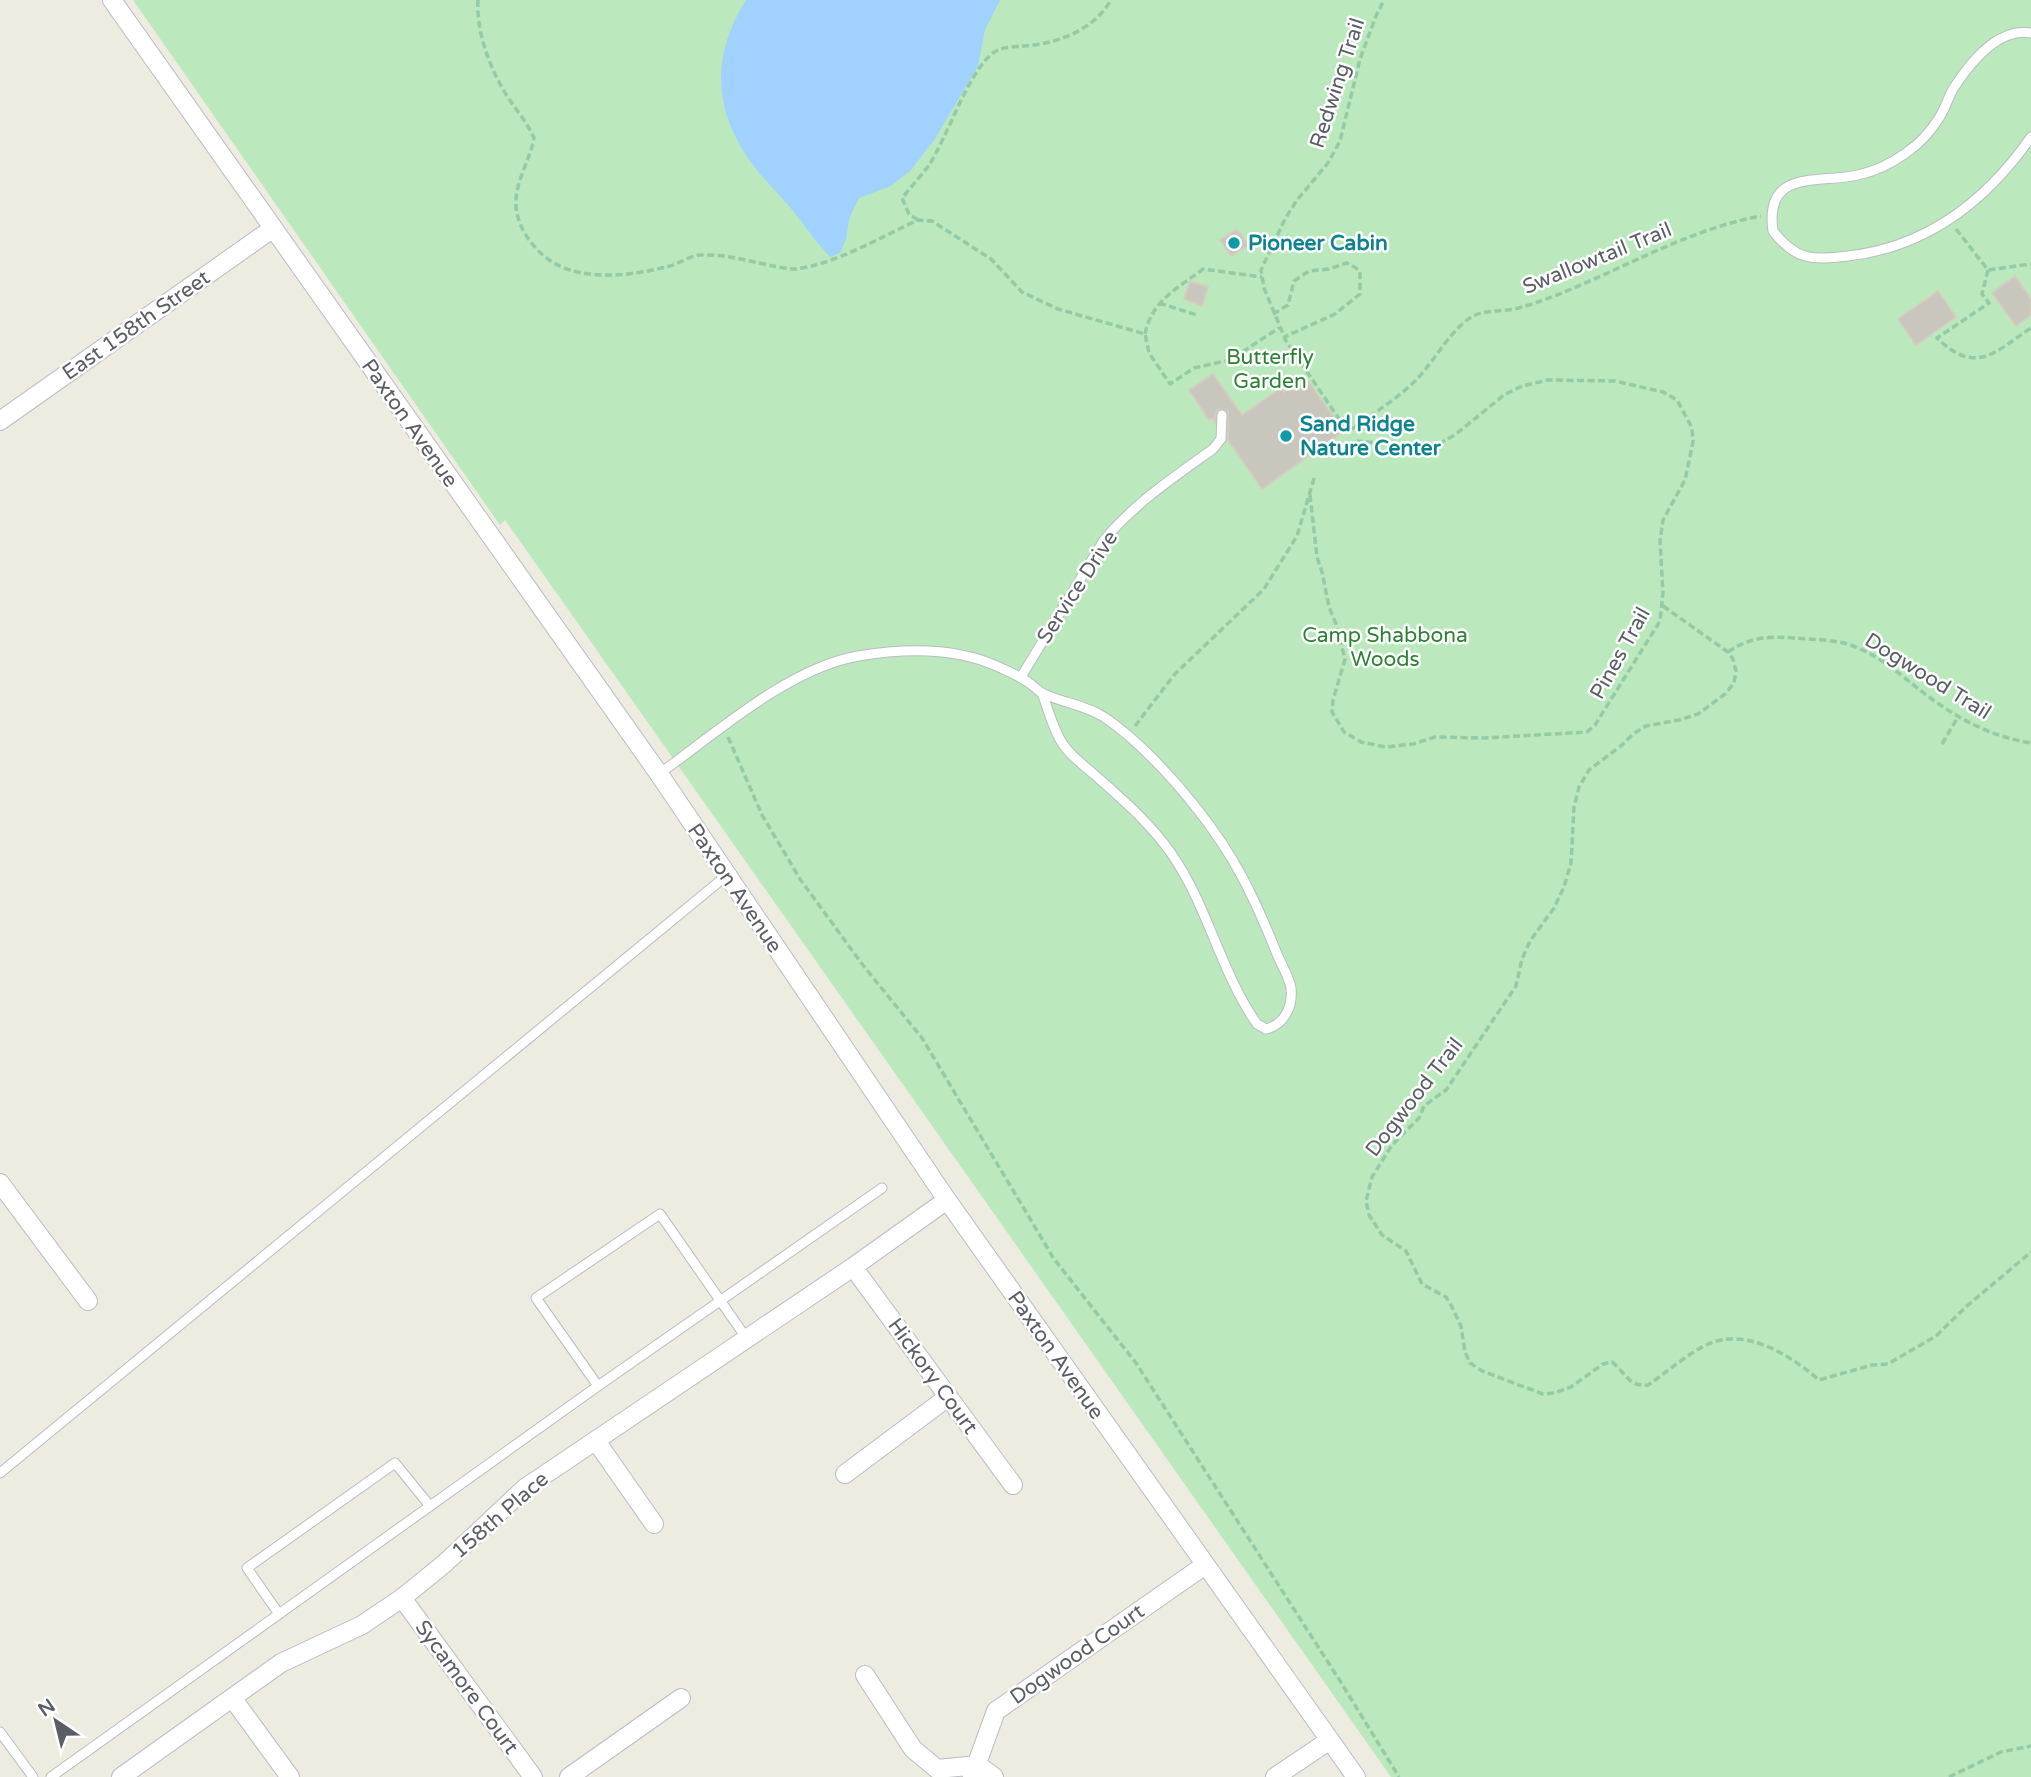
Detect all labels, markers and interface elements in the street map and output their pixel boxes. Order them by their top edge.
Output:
street label: Redwing Trail [1305,15,1370,151]
street label: Swallowtail Trail [1519,217,1675,300]
place label: Pioneer Cabin [1248,231,1388,256]
marker: Pioneer Cabin [1226,235,1242,251]
street label: East 158th Street [58,265,215,386]
park label: Butterfly Garden [1226,345,1314,394]
street label: Paxton Avenue [356,354,463,492]
place label: Sand Ridge Nature Center [1300,412,1442,461]
marker: Sand Ridge Nature Center [1278,428,1294,444]
street label: Service Drive [1032,526,1123,648]
street label: Pines Trail [1585,603,1656,704]
park label: Camp Shabbona Woods [1302,623,1468,672]
street label: Dogwood Trail [1860,628,1995,725]
street label: Paxton Avenue [682,819,787,958]
street label: Dogwood Trail [1360,1033,1469,1162]
street label: Paxton Avenue [1002,1286,1109,1424]
street label: Hickory Court [882,1314,983,1439]
street label: 158th Place [447,1467,554,1564]
street label: Dogwood Court [1005,1599,1149,1710]
street label: Sycamore Court [410,1615,524,1759]
north arrow [21,1686,91,1756]
text: N [34,1695,59,1721]

